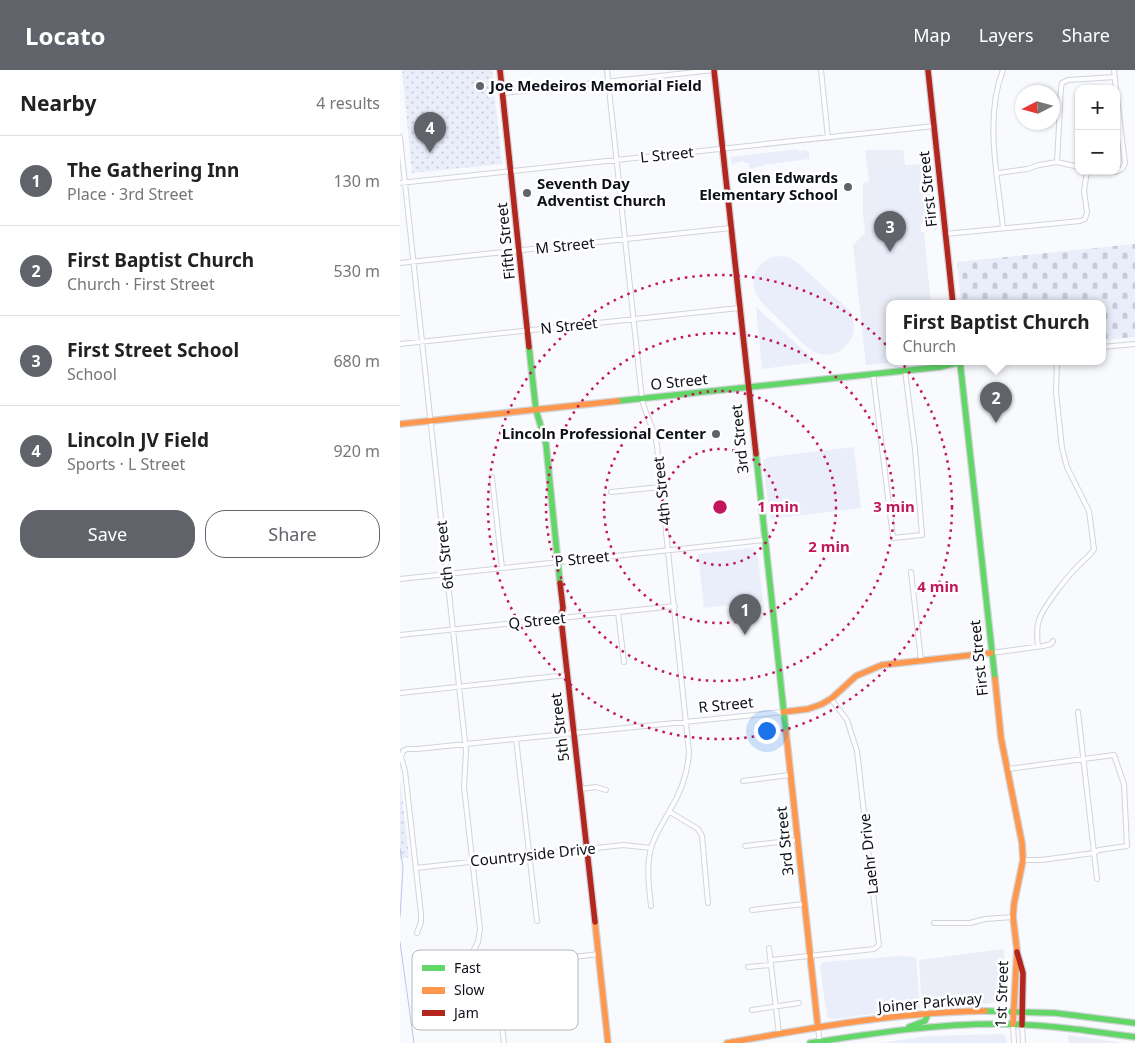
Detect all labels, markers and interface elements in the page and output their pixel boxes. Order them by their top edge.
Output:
text: Locato [25,19,106,52]
text: Map [913,23,951,47]
text: Layers [979,23,1034,47]
text: Share [1062,23,1110,47]
place label: Joe Medeiros Memorial Field [488,75,702,95]
marker: Joe Medeiros Memorial Field [474,80,486,92]
north arrow [1015,85,1060,130]
map controls [1075,85,1120,175]
button: + [1075,85,1120,130]
text: Nearby [20,89,96,117]
text: 4 results [316,92,380,114]
pin: 4 [414,112,446,153]
button: − [1075,130,1120,175]
street label: L Street [639,141,695,167]
street label: First Street [913,150,941,228]
text: The Gathering Inn [67,157,239,183]
place label: Glen Edwards Elementary School [699,167,838,204]
text: 1 [31,170,41,192]
text: 130 m [333,170,380,192]
place label: Seventh Day Adventist Church [537,173,666,210]
marker: Glen Edwards Elementary School [842,181,854,193]
text: Place · 3rd Street [67,183,193,205]
marker: Seventh Day Adventist Church [521,187,533,199]
street label: Fifth Street [491,201,519,281]
pin: 3 [874,211,906,252]
street label: M Street [534,232,596,258]
text: First Baptist Church [67,247,254,273]
text: 2 [31,260,41,282]
text: 530 m [333,260,380,282]
text: Church · First Street [67,273,215,295]
popup [886,300,1106,365]
text: First Baptist Church [902,309,1090,335]
street label: N Street [539,312,599,338]
text: Church [902,335,956,357]
text: First Street School [67,337,239,363]
text: 3 [31,350,41,372]
text: 680 m [333,350,380,372]
text: School [67,363,117,385]
street label: O Street [649,368,709,394]
pin: 2 [980,382,1012,423]
street label: 3rd Street [725,403,753,475]
place label: Lincoln Professional Center [502,423,706,443]
text: Lincoln JV Field [67,427,209,453]
marker: Lincoln Professional Center [710,428,722,440]
text: 4 [31,440,41,462]
text: 920 m [333,440,380,462]
text: Sports · L Street [67,453,185,475]
street label: 4th Street [647,455,675,526]
text: 1 min [757,496,799,516]
text: 3 min [873,496,915,516]
centre of rings [711,498,729,516]
button: Save [20,510,195,558]
button: Share [205,510,380,558]
street label: 6th Street [430,519,458,590]
text: 2 min [808,536,850,556]
street label: P Street [554,545,611,571]
text: 4 min [917,576,959,596]
pin: 1 [729,594,761,635]
street label: Q Street [507,607,567,633]
street label: First Street [964,619,992,697]
street label: 5th Street [545,691,573,763]
street label: R Street [697,691,755,717]
your location [754,718,780,744]
street label: 3rd Street [770,805,798,877]
street label: Laehr Drive [854,813,882,896]
street label: Countryside Drive [469,837,597,871]
legend [412,950,578,1030]
text: Fast [454,958,481,977]
street label: 1st Street [990,960,1012,1028]
text: Slow [454,980,485,999]
street label: Joiner Parkway [875,987,983,1017]
text: Jam [452,1003,479,1022]

